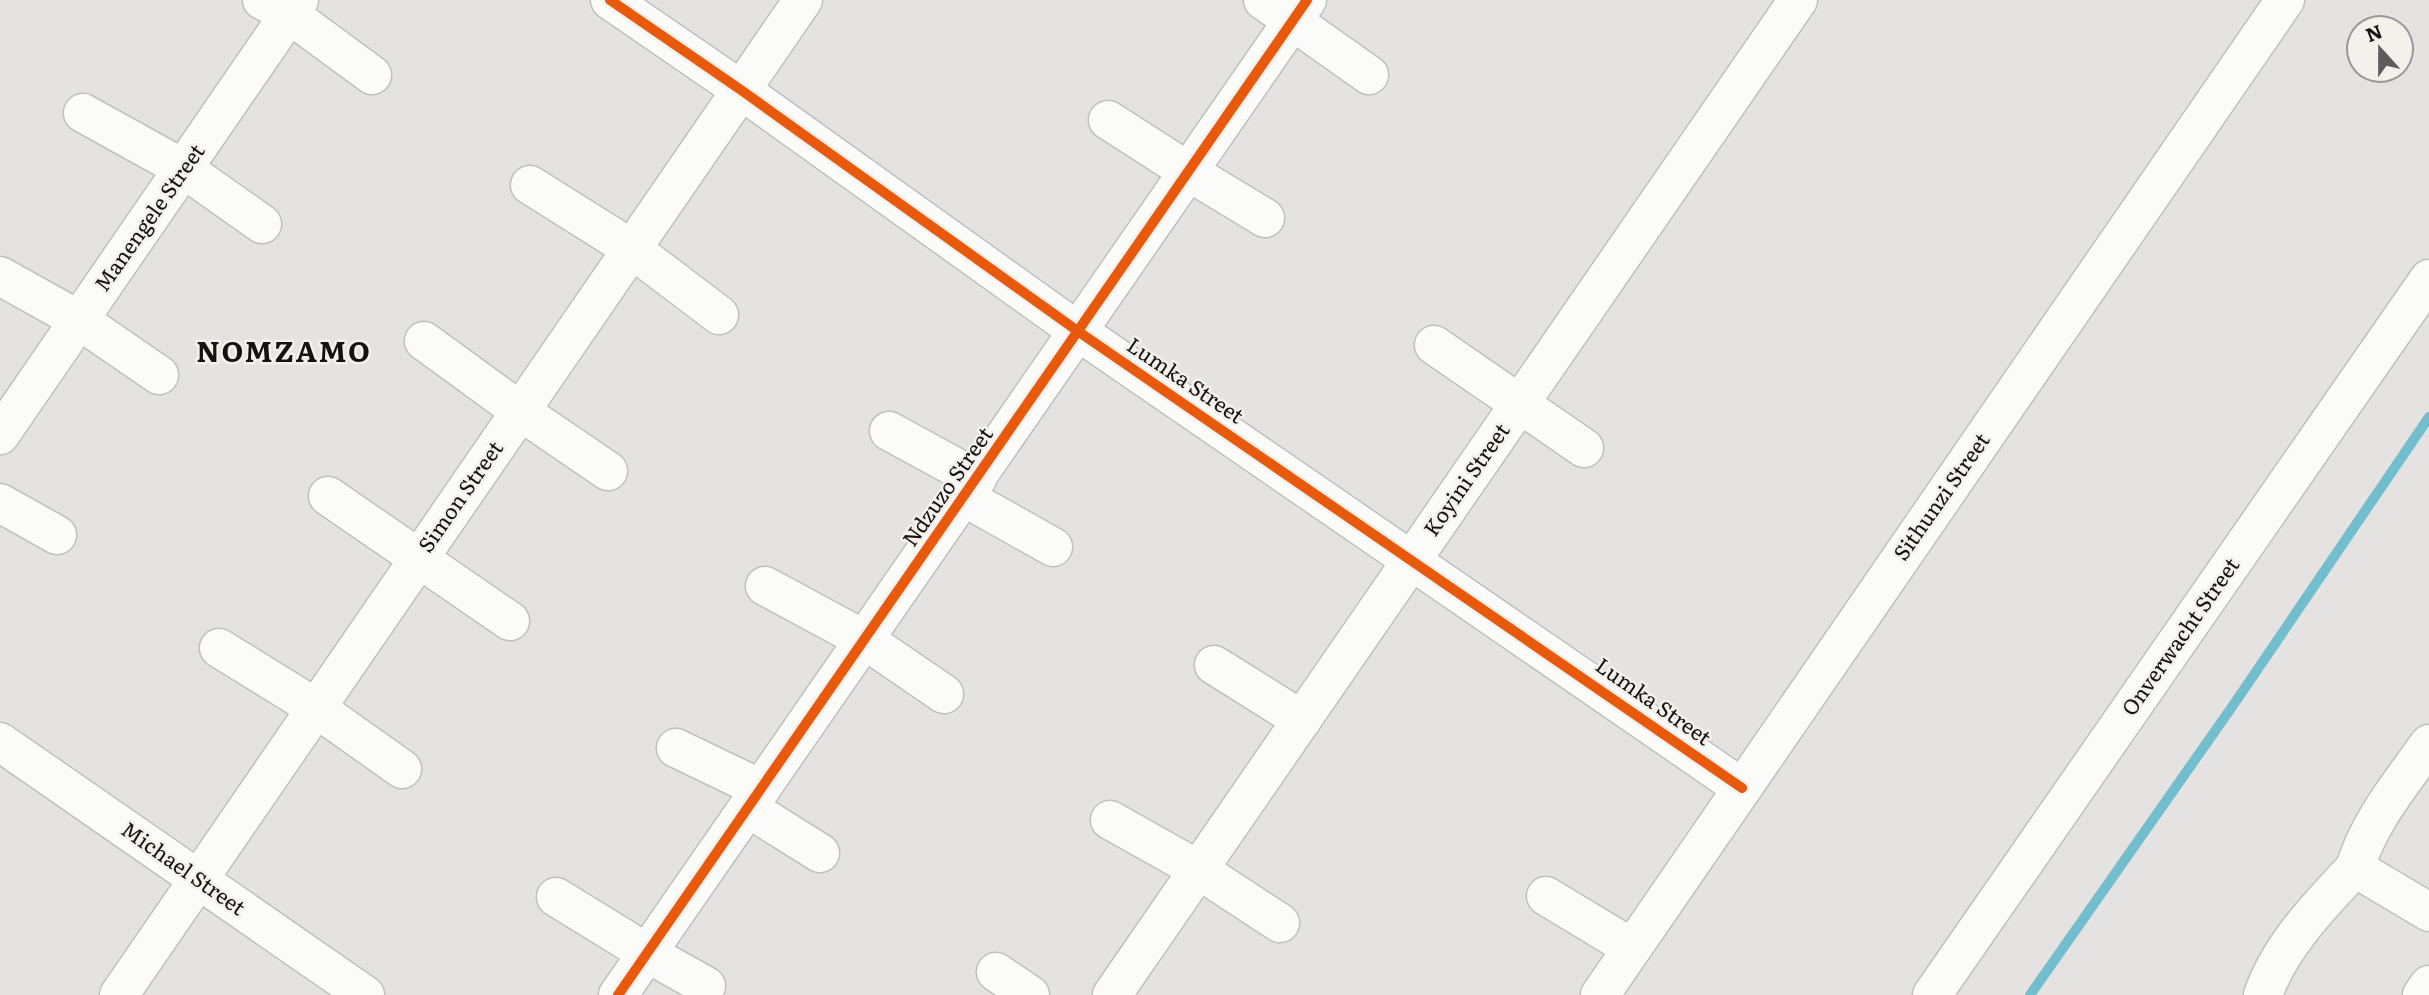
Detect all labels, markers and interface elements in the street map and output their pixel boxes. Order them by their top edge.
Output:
north arrow [2345,14,2415,84]
text: N [2361,16,2386,48]
street label: Manengele Street [85,136,211,297]
street label: Lumka Street [1122,328,1251,430]
district label: NOMZAMO [196,329,372,371]
street label: Koyini Street [1414,415,1516,541]
street label: Ndzuzo Street [893,419,999,552]
street label: Sithunzi Street [1884,425,1996,566]
street label: Simon Street [409,433,509,558]
street label: Onverwacht Street [2113,550,2246,721]
street label: Lumka Street [1590,649,1719,752]
street label: Michael Street [116,813,253,922]

